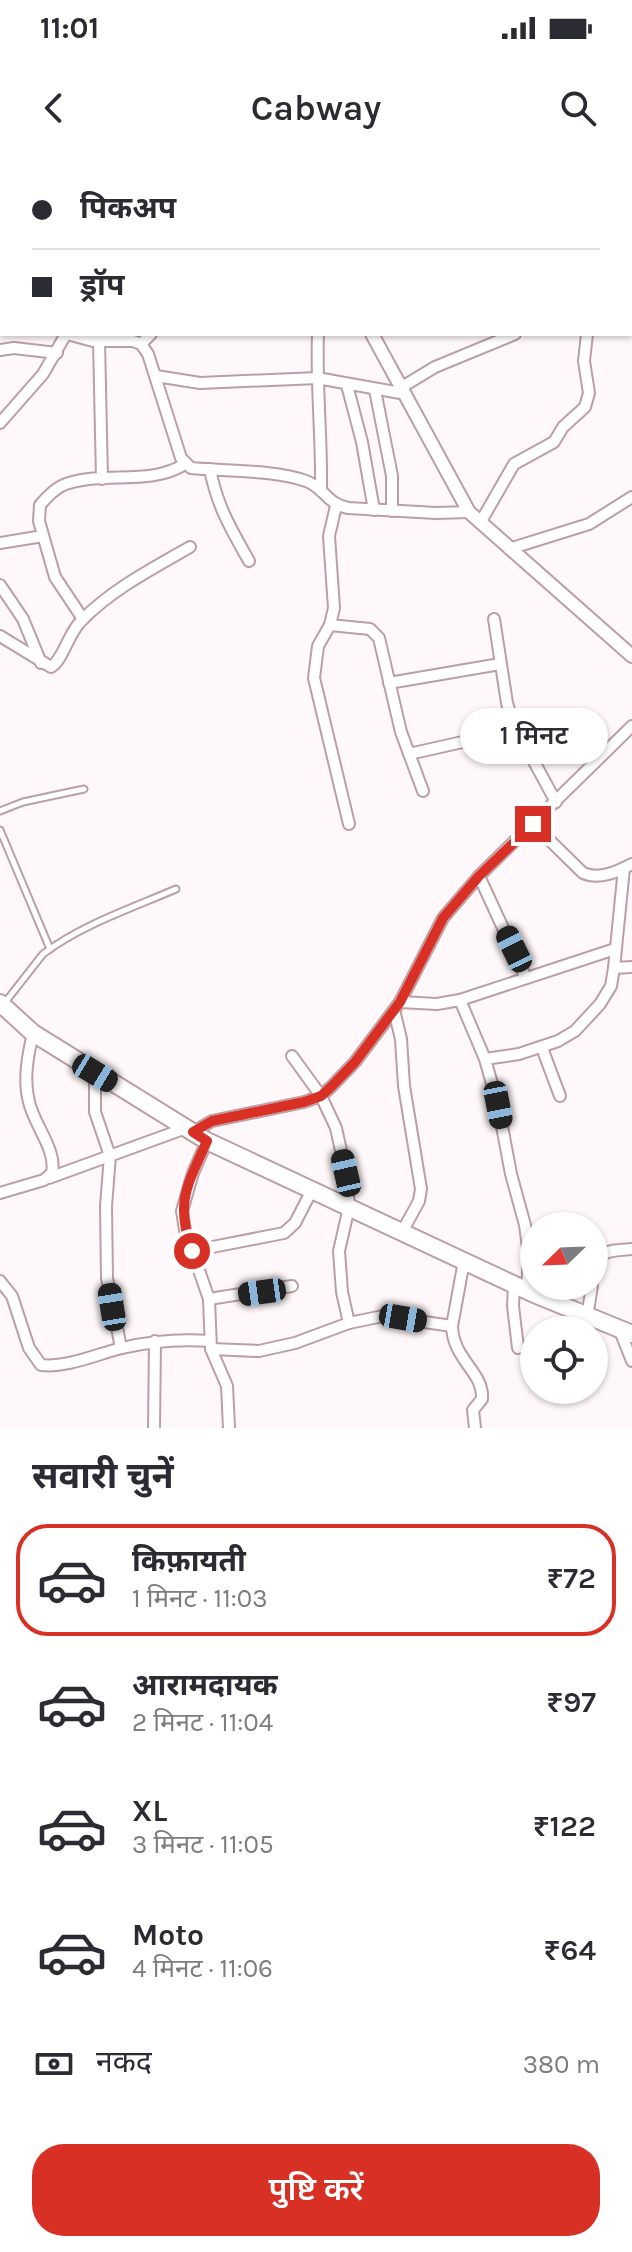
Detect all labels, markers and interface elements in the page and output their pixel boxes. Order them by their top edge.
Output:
text: 11:01 [40,10,99,46]
icon: back [32,86,76,130]
icon: search [556,86,600,130]
text: Cabway [251,87,381,129]
text: पिकअप [80,190,176,226]
text: ड्रॉप [80,267,124,303]
callout: 1 मिनट [459,708,607,764]
text: 1 मिनट [500,720,568,751]
route end [515,806,551,842]
car [493,922,535,976]
car [68,1050,122,1096]
car [482,1079,514,1131]
car [329,1147,363,1199]
north arrow [520,1212,608,1300]
map controls [520,1212,608,1404]
route start [174,1233,210,1269]
car [237,1277,287,1307]
car [96,1281,128,1333]
car [377,1302,429,1334]
button: locate [520,1316,608,1404]
text: सवारी चुनें [32,1455,174,1497]
text: किफ़ायती [132,1543,246,1579]
icon: car [36,1544,108,1616]
text: ₹72 [546,1560,596,1596]
text: 1 मिनट · 11:03 [132,1583,268,1614]
text: आरामदायक [132,1667,278,1703]
icon: car [36,1668,108,1740]
text: ₹97 [546,1684,596,1720]
text: 2 मिनट · 11:04 [132,1707,273,1738]
icon: car [36,1792,108,1864]
text: XL [132,1793,167,1829]
text: ₹122 [533,1808,596,1844]
text: 3 मिनट · 11:05 [132,1829,274,1860]
icon: car [36,1916,108,1988]
text: Moto [132,1917,204,1953]
text: ₹64 [544,1932,596,1968]
text: 4 मिनट · 11:06 [132,1953,273,1984]
icon: cash [32,2042,76,2086]
text: नकद [96,2044,152,2080]
text: 380 m [523,2049,600,2080]
button: पुष्टि करें [32,2144,600,2236]

